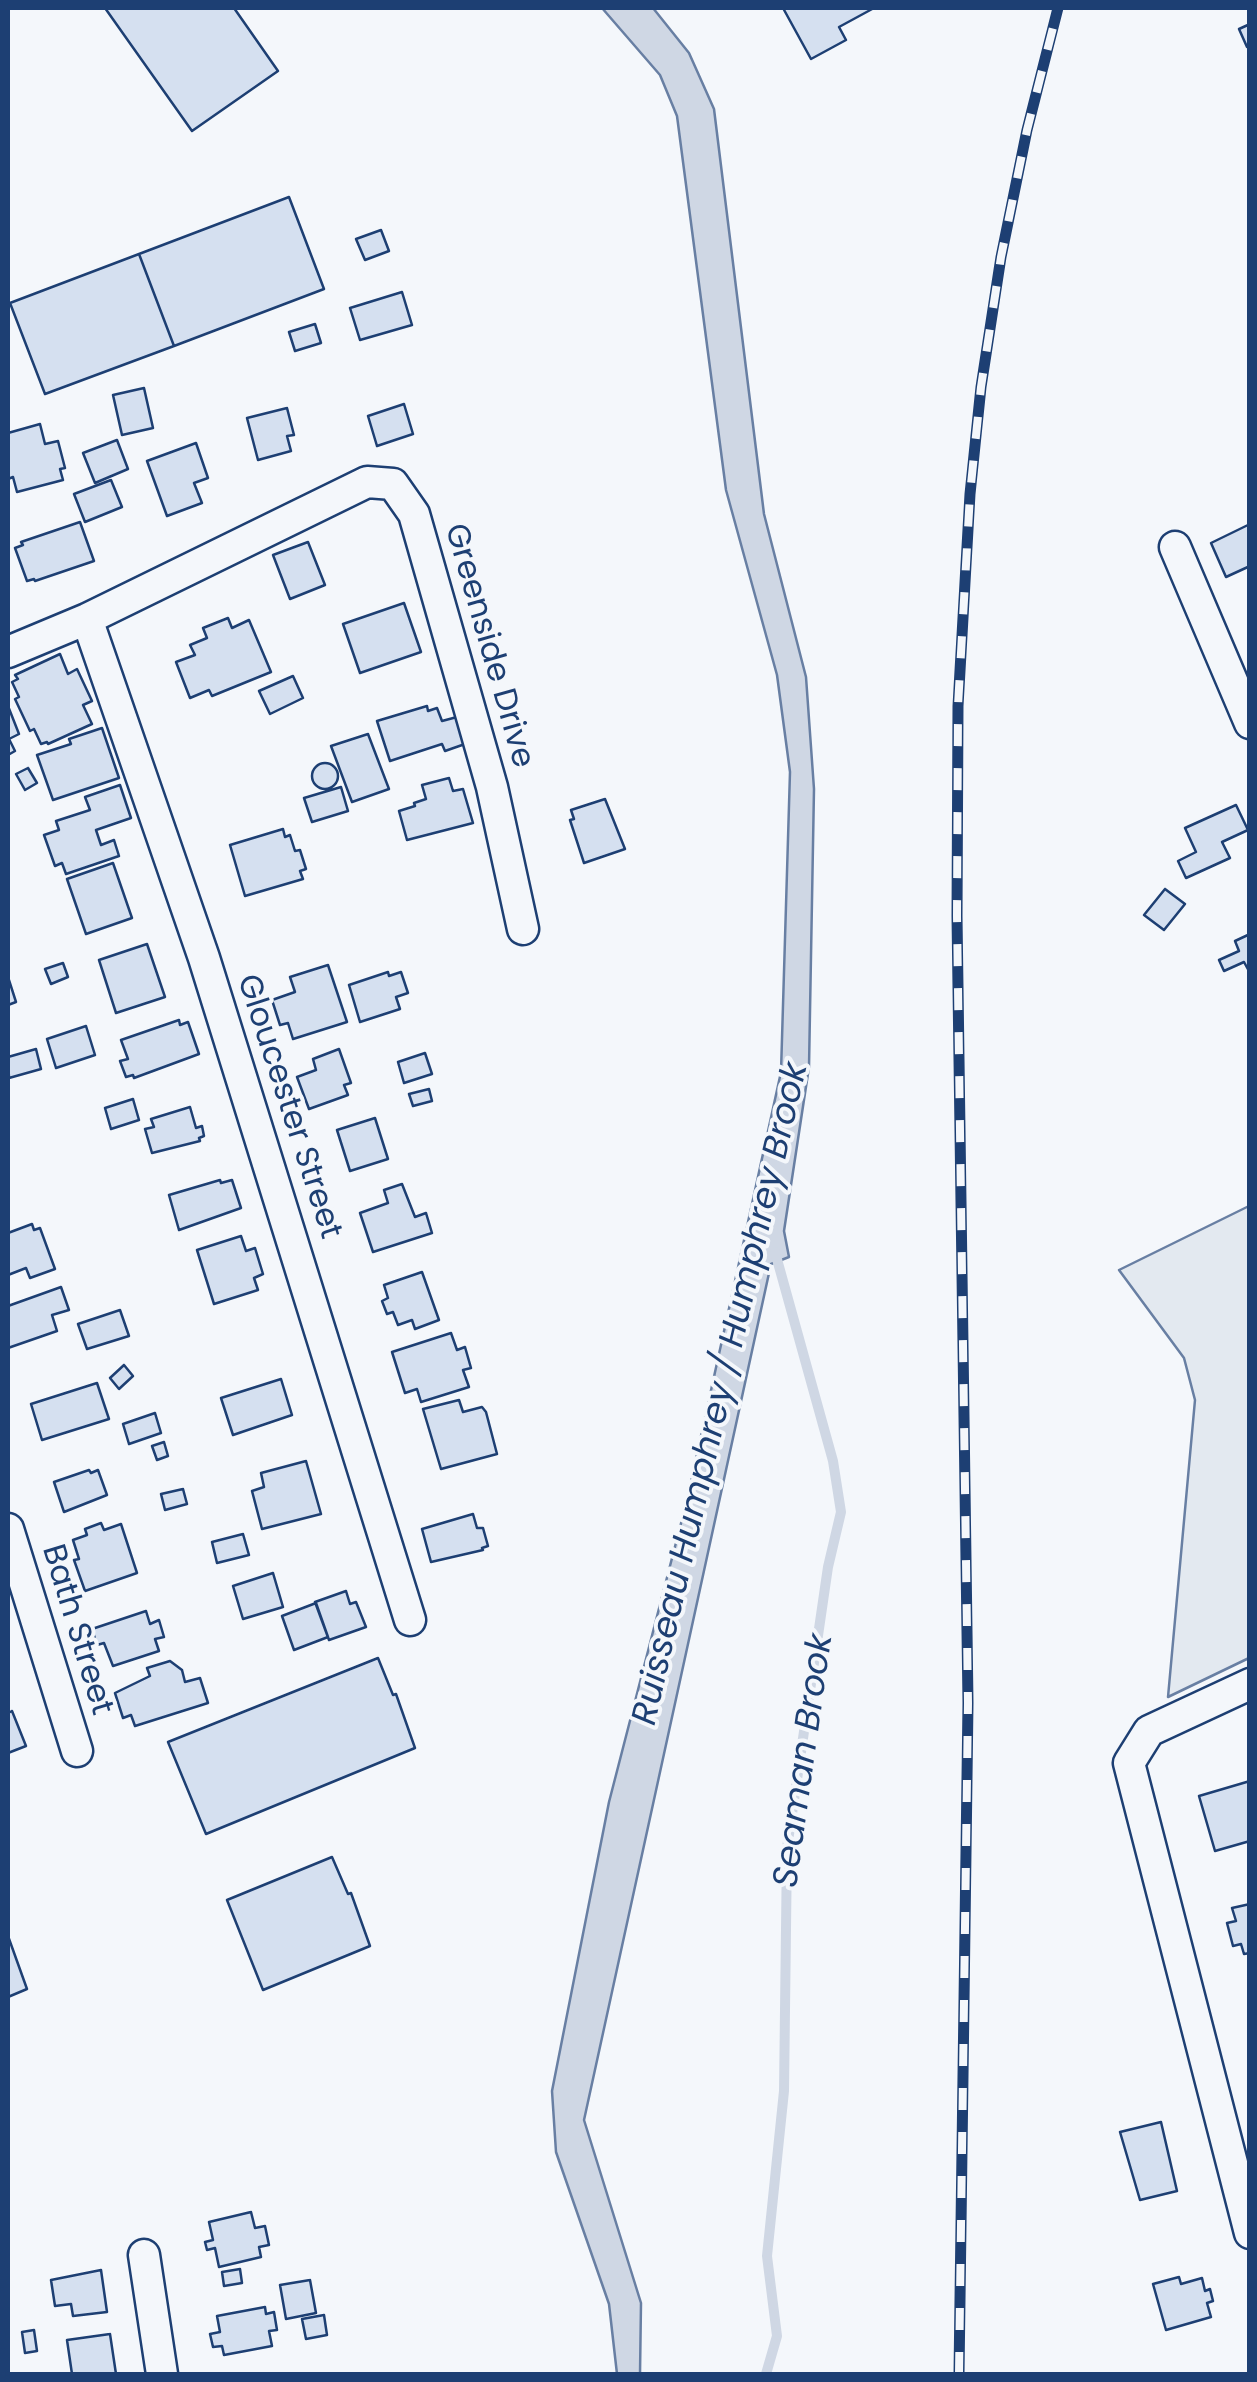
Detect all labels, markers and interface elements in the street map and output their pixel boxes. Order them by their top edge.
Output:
street label: Greenside Drive [435,520,541,772]
street label: Gloucester Street [227,970,349,1244]
water label: Ruisseau Humphrey / Humphrey Brook [625,1059,819,1729]
street label: Bath Street [32,1540,120,1720]
water label: Seaman Brook [766,1632,844,1890]

